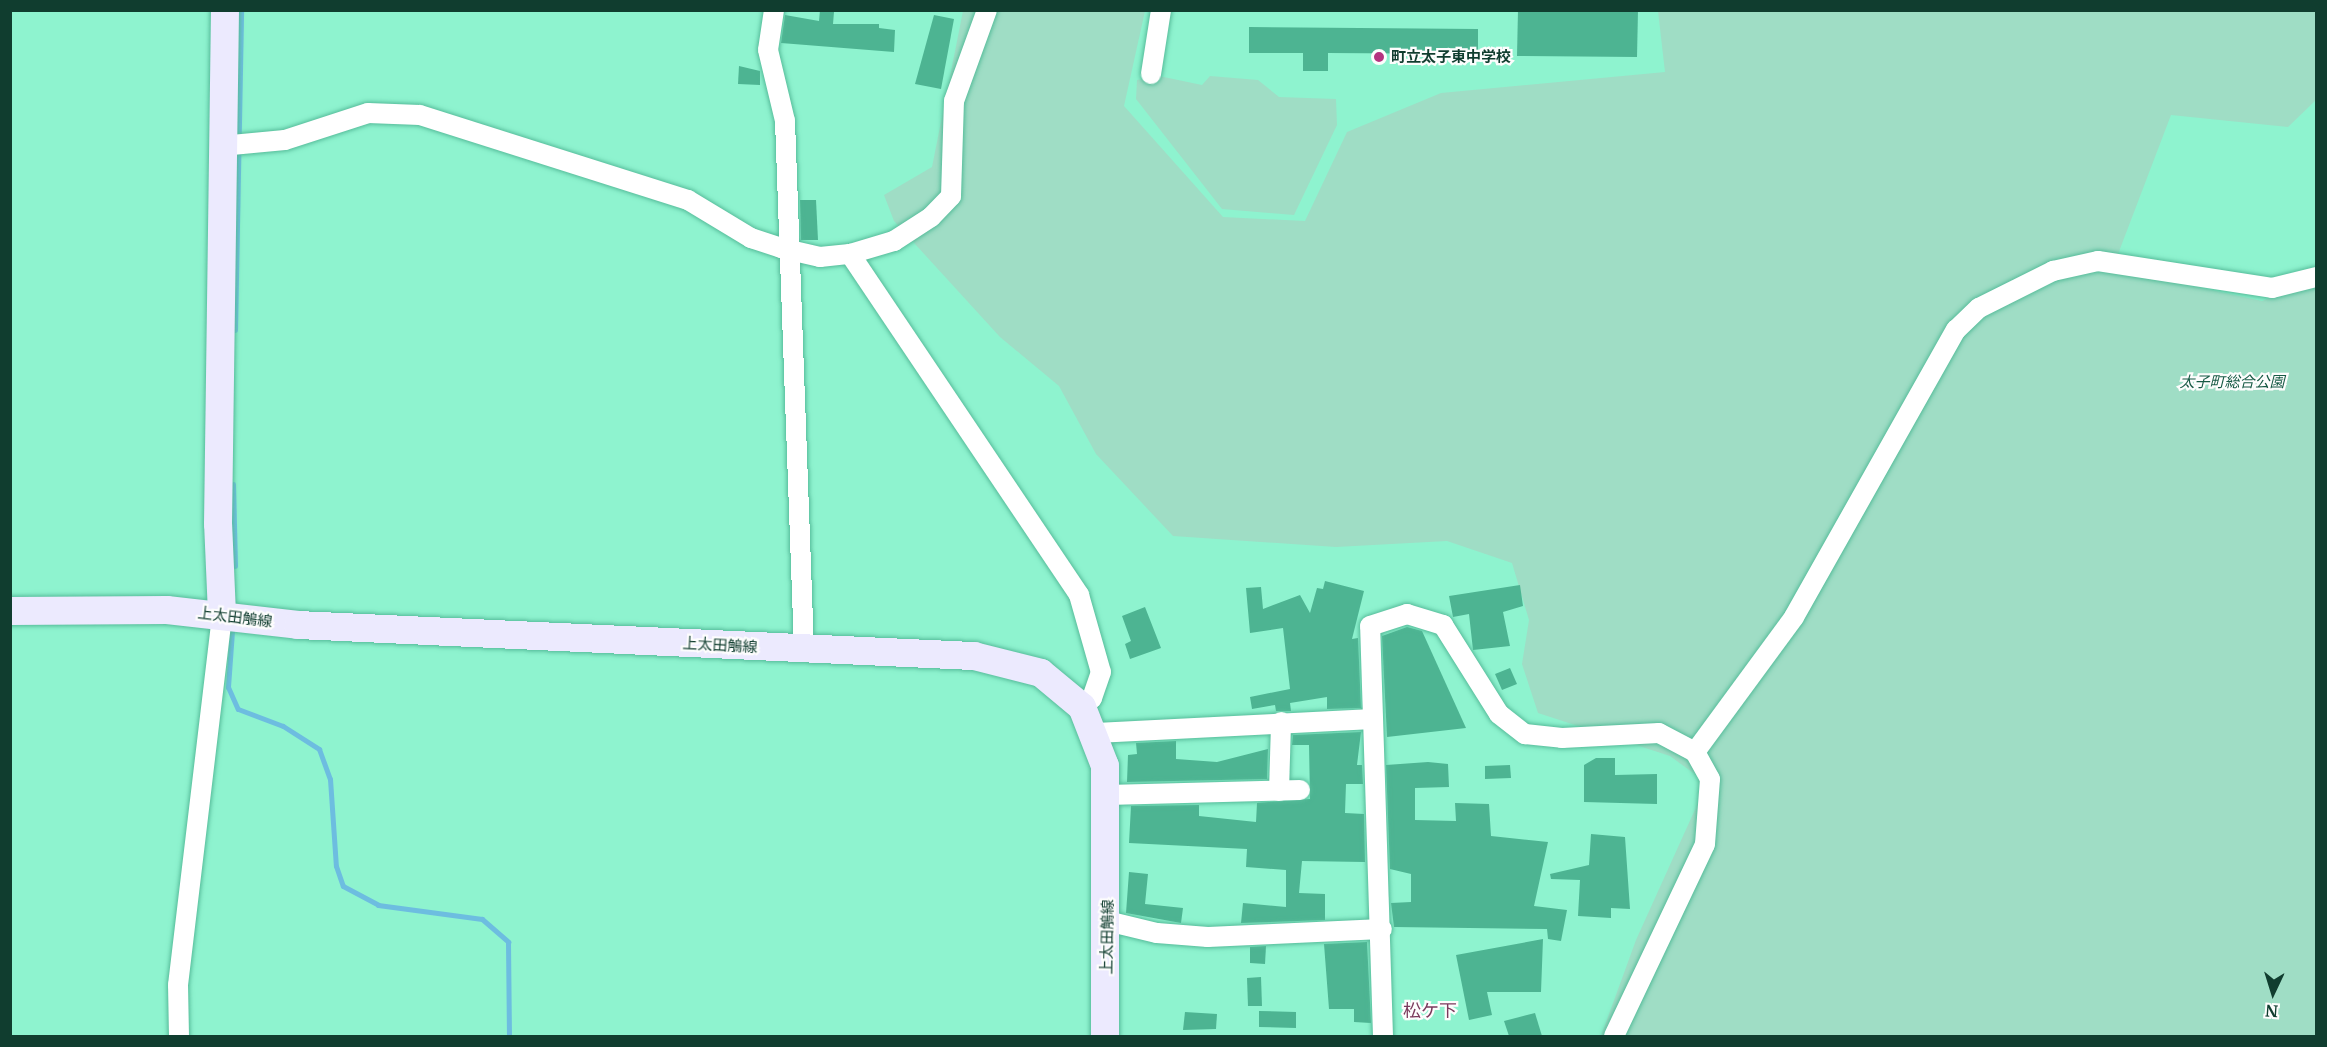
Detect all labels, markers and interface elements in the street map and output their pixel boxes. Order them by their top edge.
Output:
place label: 町立太子東中学校 [1391,48,1511,66]
marker: 町立太子東中学校 [1372,50,1386,64]
park label: 太子町総合公園 [2180,373,2284,391]
street label: 上太田鵤線 [197,603,273,631]
street label: 上太田鵤線 [682,634,758,656]
street label: 上太田鵤線 [1097,899,1117,975]
north arrow [2243,963,2303,1023]
district label: 松ケ下 [1403,1000,1457,1022]
text: N [2265,1001,2279,1021]

